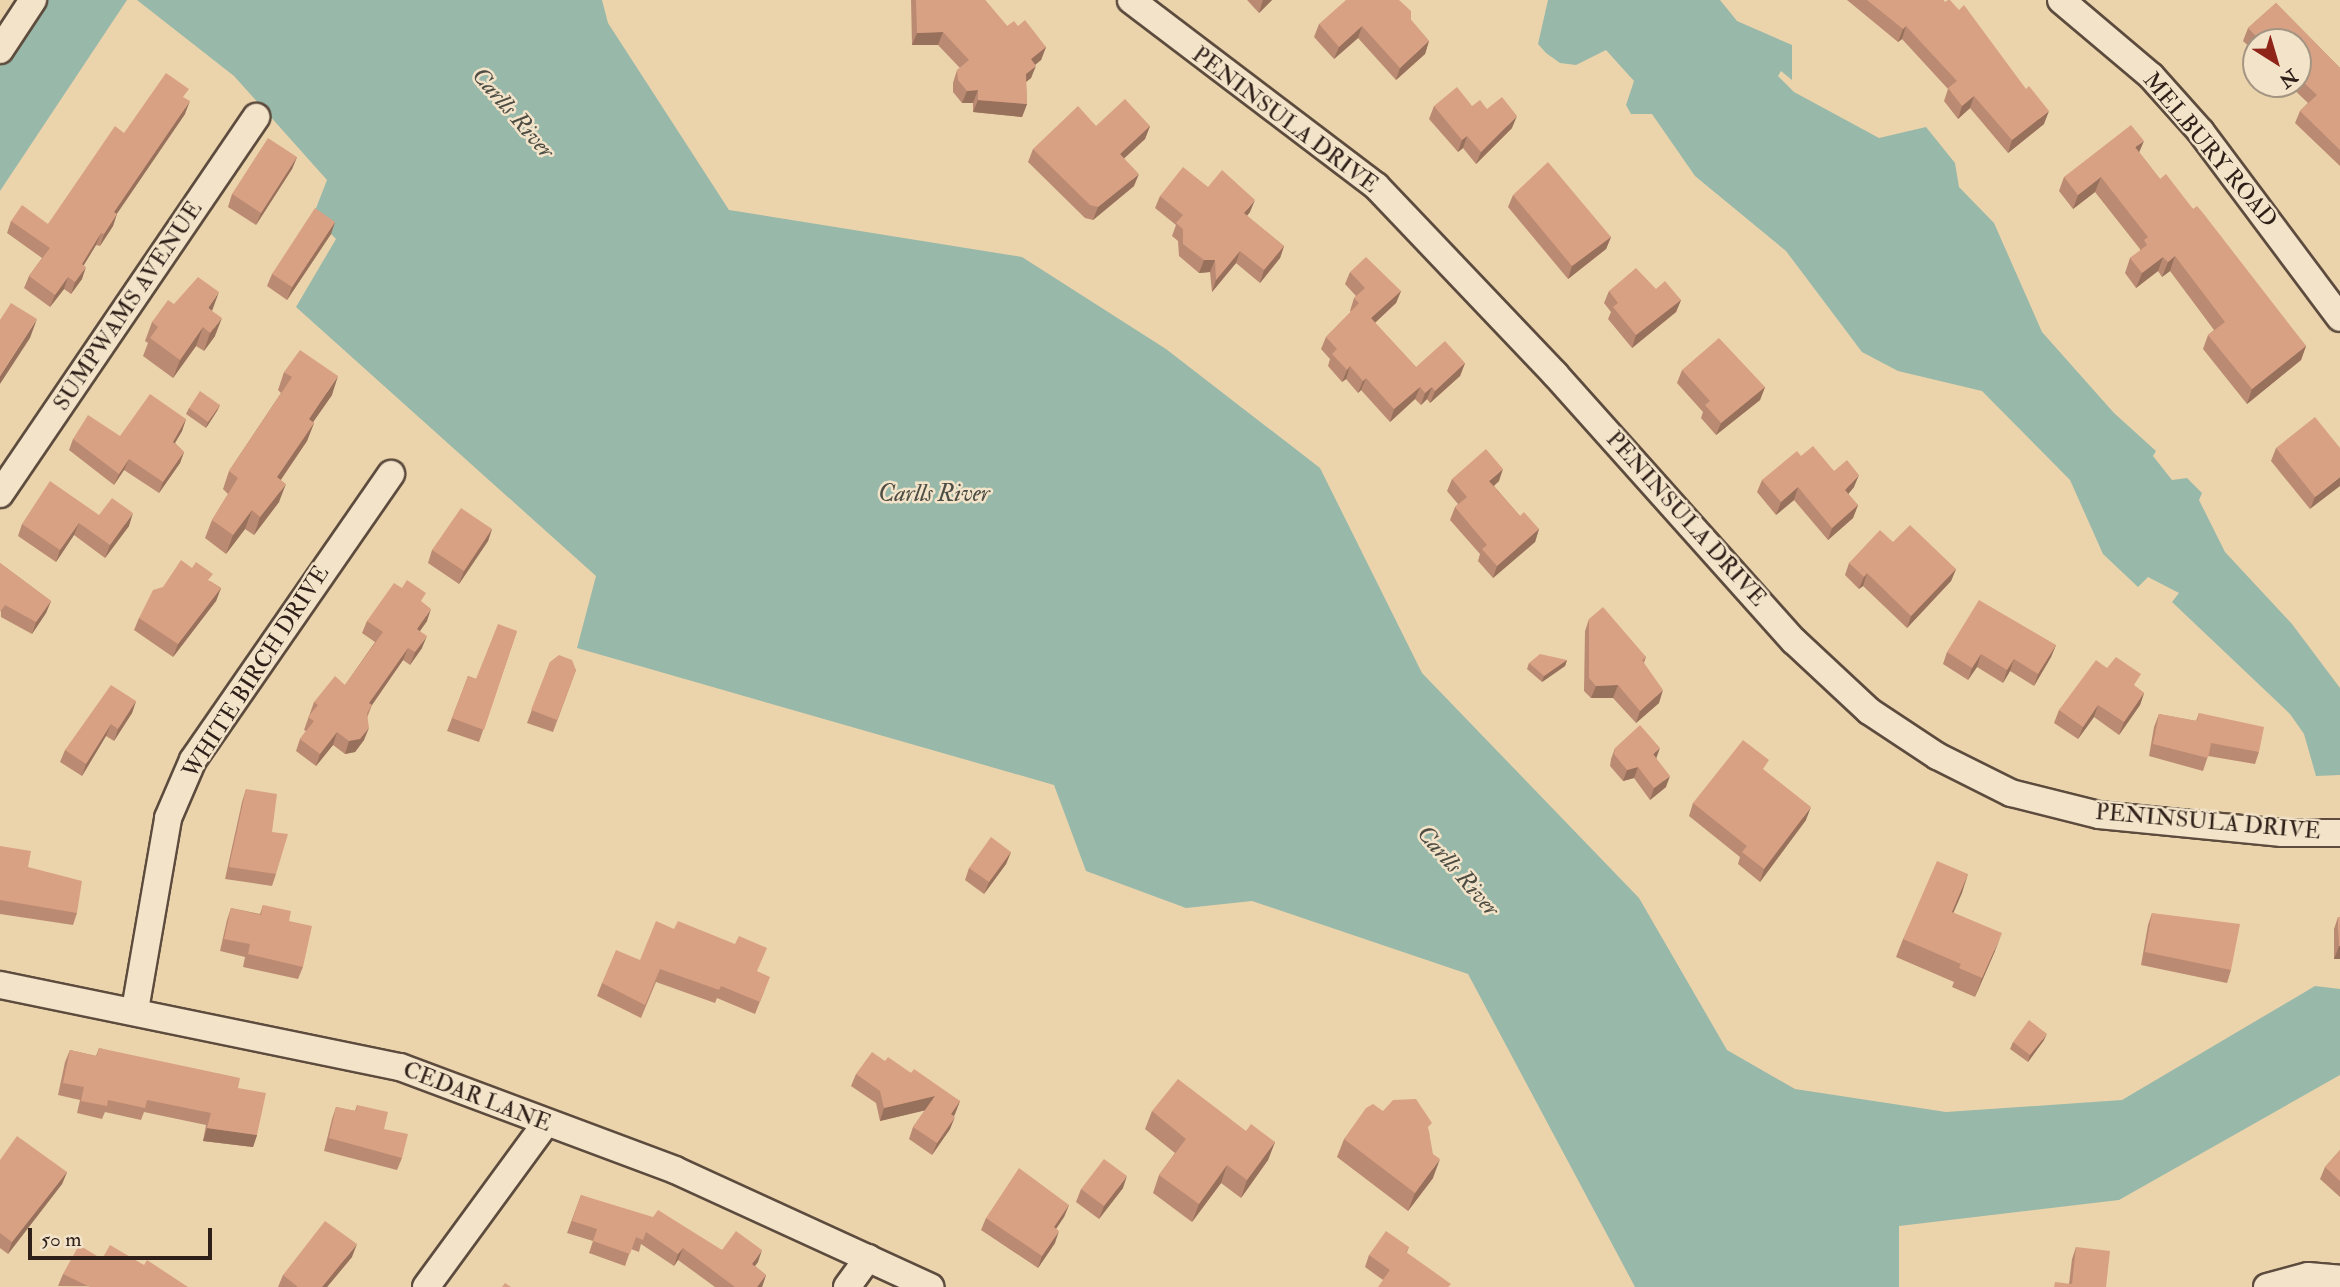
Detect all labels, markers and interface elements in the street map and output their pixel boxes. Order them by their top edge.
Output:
north arrow [2242,28,2312,98]
street label: PENINSULA DRIVE [1186,41,1384,199]
water label: Carlls River [466,61,560,165]
text: N [2274,63,2302,93]
street label: MELBURY ROAD [2137,67,2283,233]
street label: SUMPWAMS AVENUE [48,196,208,416]
street label: PENINSULA DRIVE [1600,426,1772,612]
water label: Carlls River [878,480,990,508]
street label: WHITE BIRCH DRIVE [177,561,335,783]
street label: PENINSULA DRIVE [2094,798,2322,846]
water label: Carlls River [1411,819,1505,923]
street label: CEDAR LANE [399,1056,555,1138]
scale bar [32,1214,215,1258]
text: 50 m [41,1226,82,1253]

